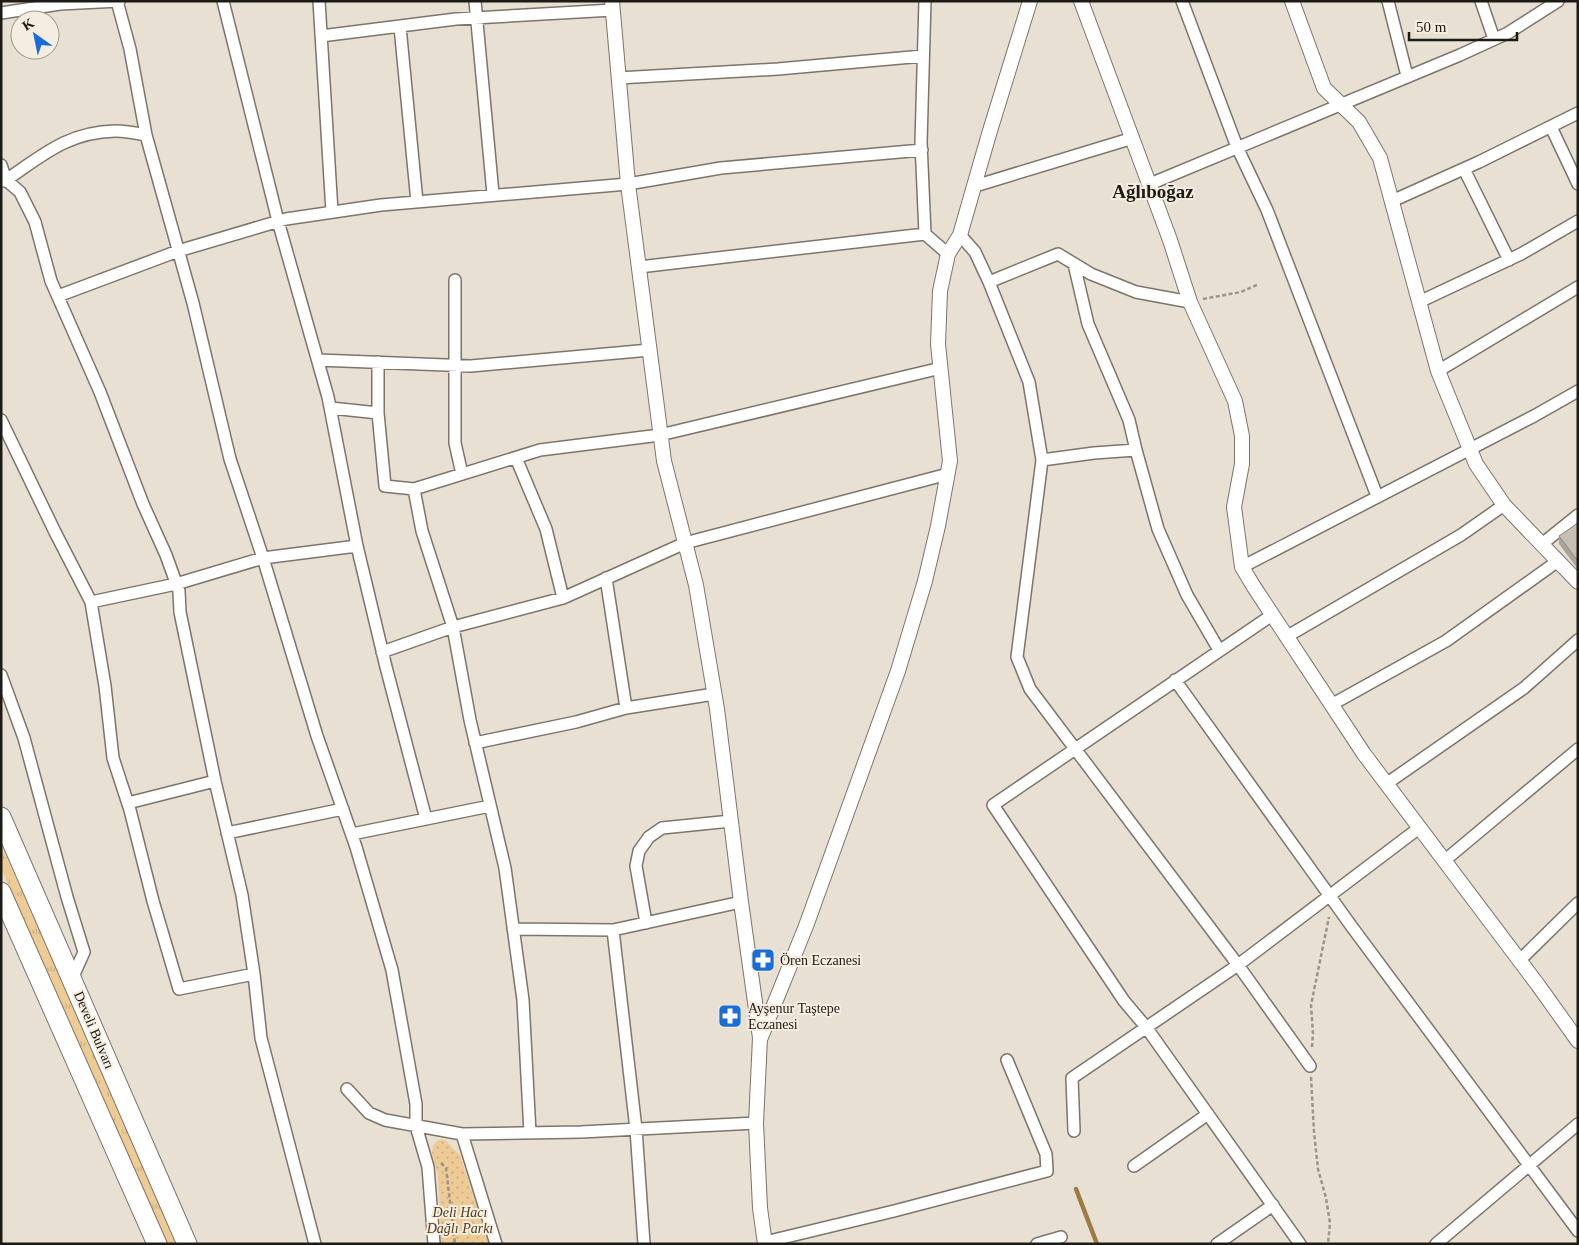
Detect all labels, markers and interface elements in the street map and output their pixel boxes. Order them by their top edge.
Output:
north arrow [10,10,60,60]
scale bar [1409,10,1516,42]
text: K [20,15,37,34]
text: 50 m [1416,19,1447,35]
district label: Ağlıboğaz [1112,181,1194,202]
pharmacy icon: Ören Eczanesi [750,947,776,973]
place label: Ören Eczanesi [780,952,861,968]
street label: Develi Bulvarı [71,989,117,1071]
place label: Ayşenur Taştepe Eczanesi [748,1001,840,1032]
pharmacy icon: Ayşenur Taştepe Eczanesi [717,1003,743,1029]
park label: Deli Hacı Dağlı Parkı [426,1205,493,1236]

